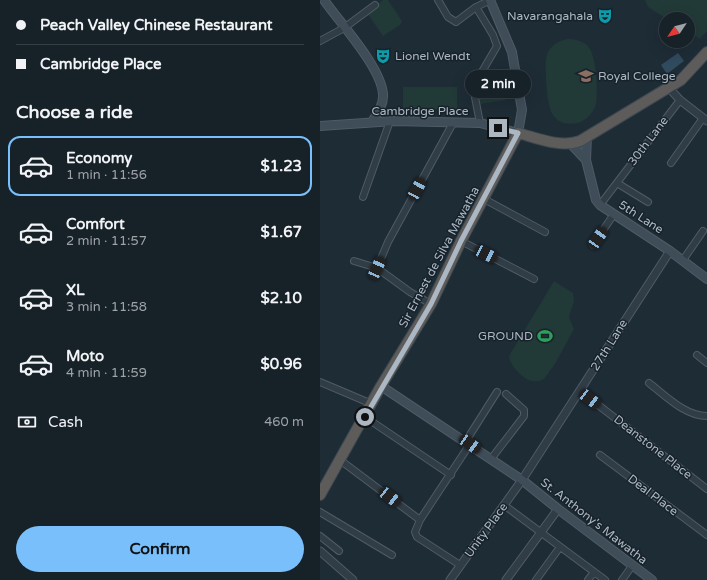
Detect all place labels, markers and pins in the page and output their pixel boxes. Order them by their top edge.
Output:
theatre icon: Navarangahala [596,7,614,25]
place label: Navarangahala [507,9,593,23]
theatre icon: Lionel Wendt [374,47,392,65]
place label: Lionel Wendt [395,49,471,63]
school or university icon: Royal College [577,67,595,85]
place label: Royal College [598,69,676,83]
sports icon: GROUND [536,327,554,345]
place label: GROUND [478,329,533,343]

